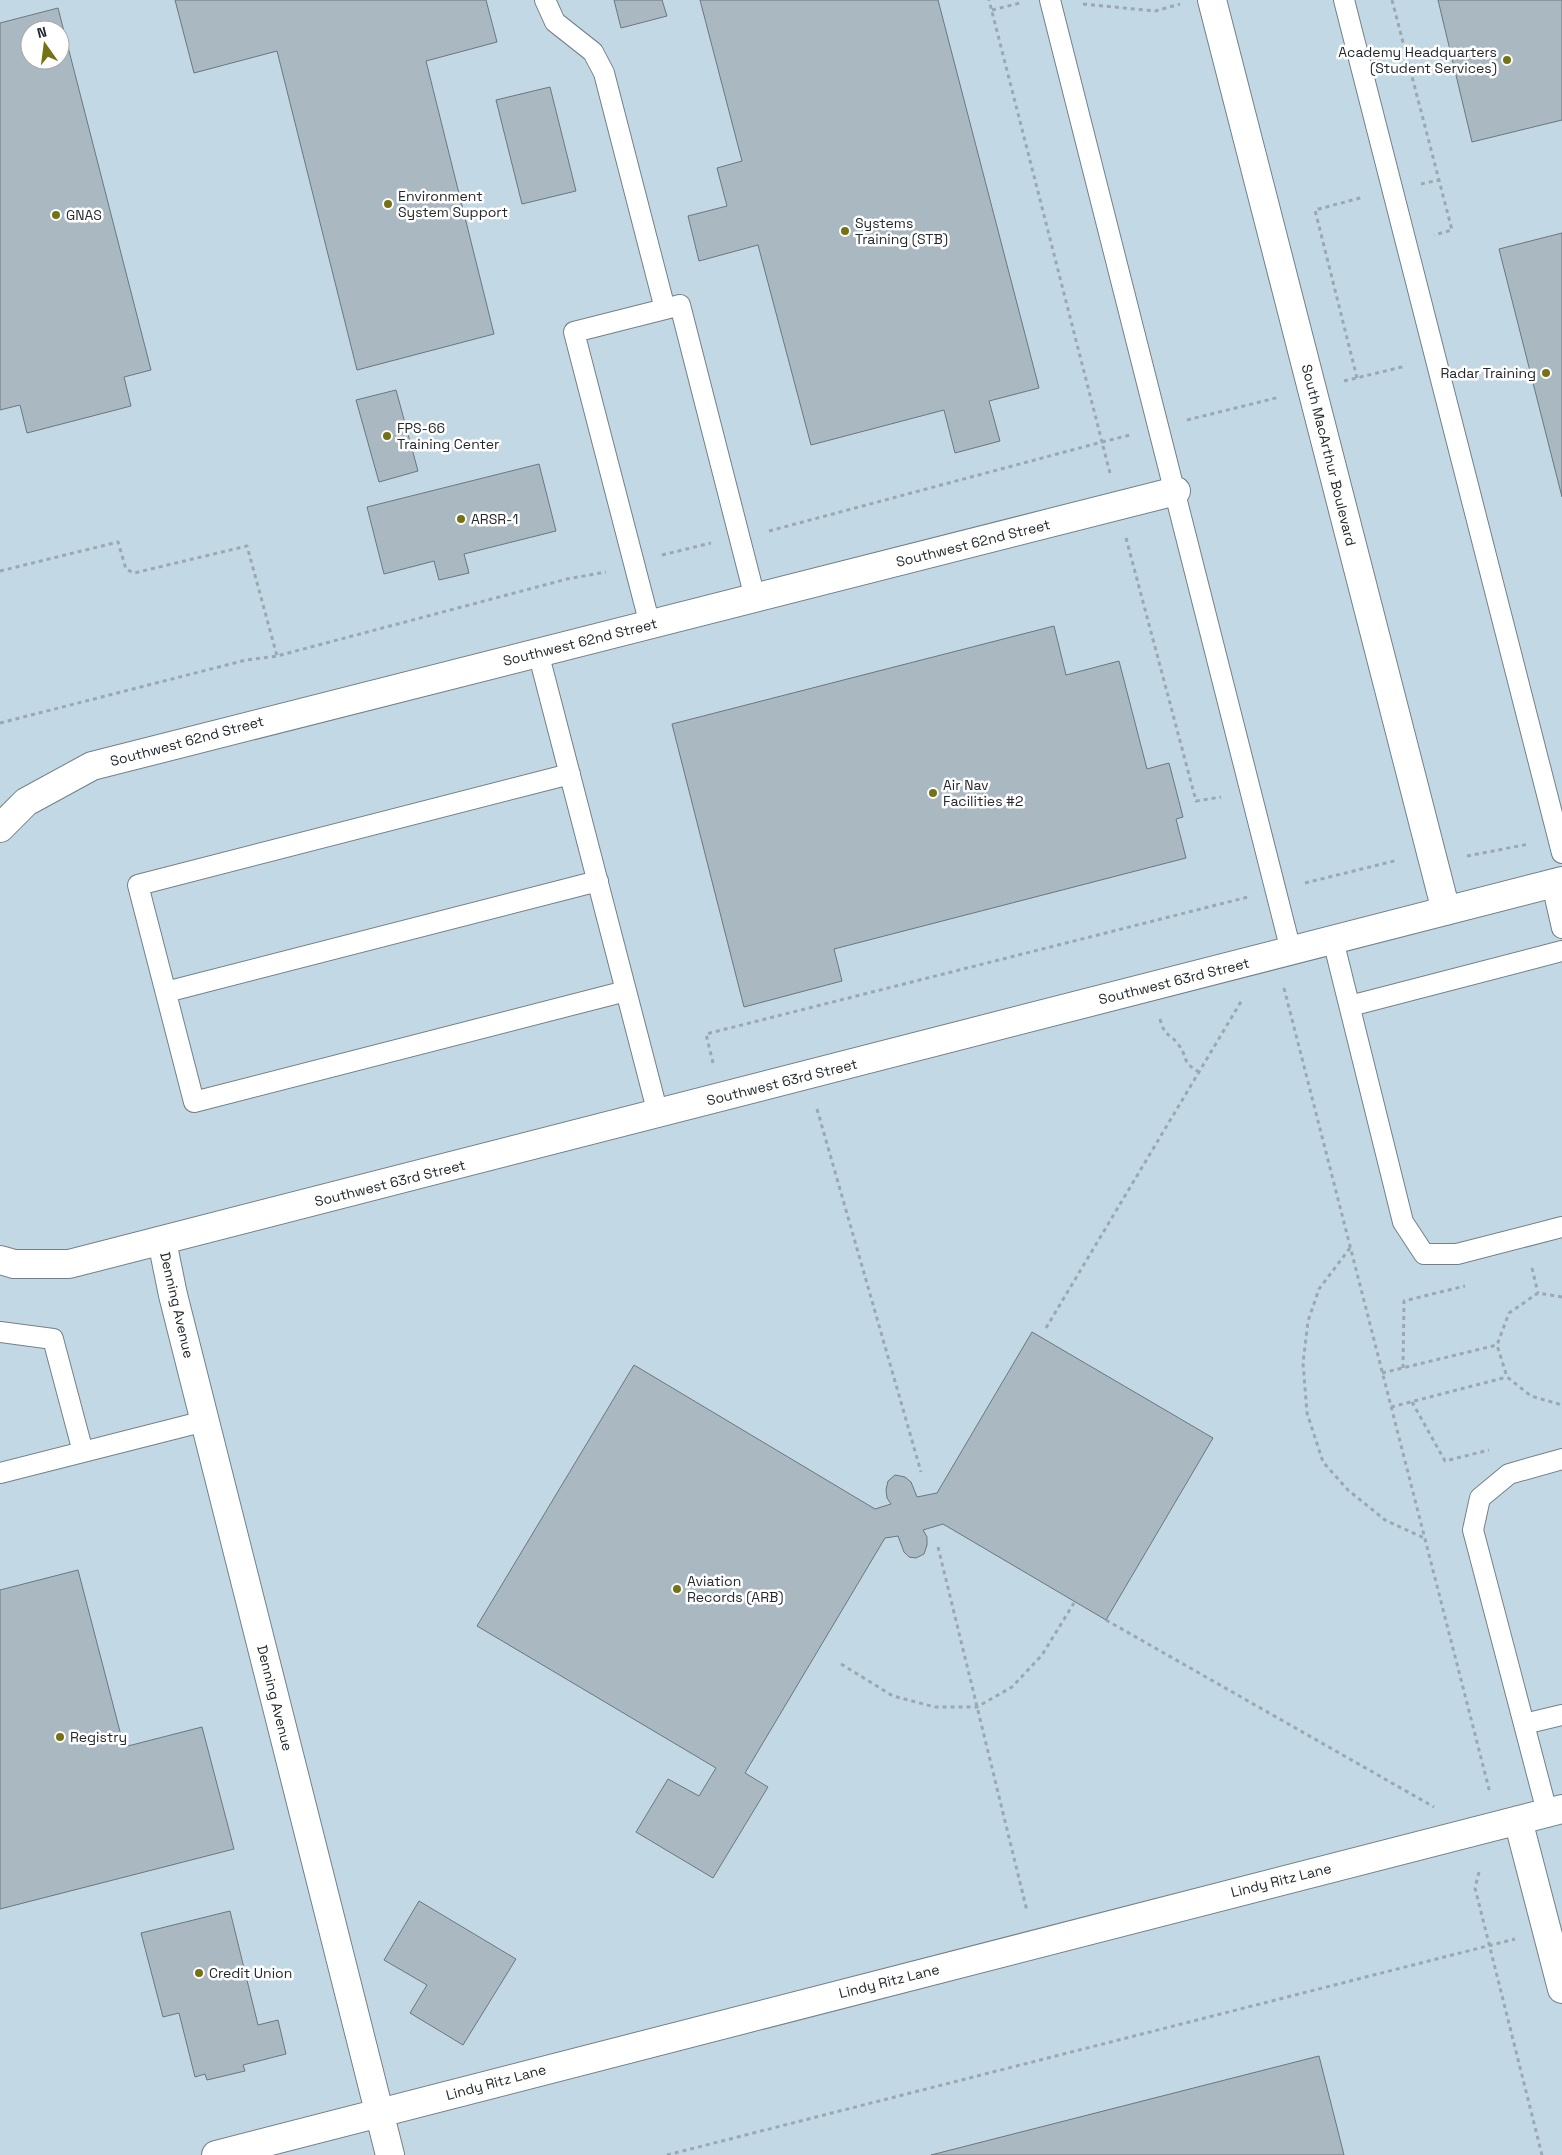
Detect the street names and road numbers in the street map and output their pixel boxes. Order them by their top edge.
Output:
street label: South MacArthur Boulevard [1298,362,1360,548]
street label: Southwest 62nd Street [894,515,1052,571]
street label: Southwest 62nd Street [501,614,659,670]
street label: Southwest 62nd Street [108,712,266,770]
street label: Southwest 63rd Street [1097,954,1251,1008]
street label: Southwest 63rd Street [705,1055,859,1109]
street label: Southwest 63rd Street [313,1156,467,1210]
street label: Denning Avenue [156,1250,198,1360]
street label: Denning Avenue [253,1643,297,1753]
street label: Lindy Ritz Lane [1229,1859,1333,1901]
street label: Lindy Ritz Lane [837,1960,941,2002]
street label: Lindy Ritz Lane [444,2060,548,2104]

